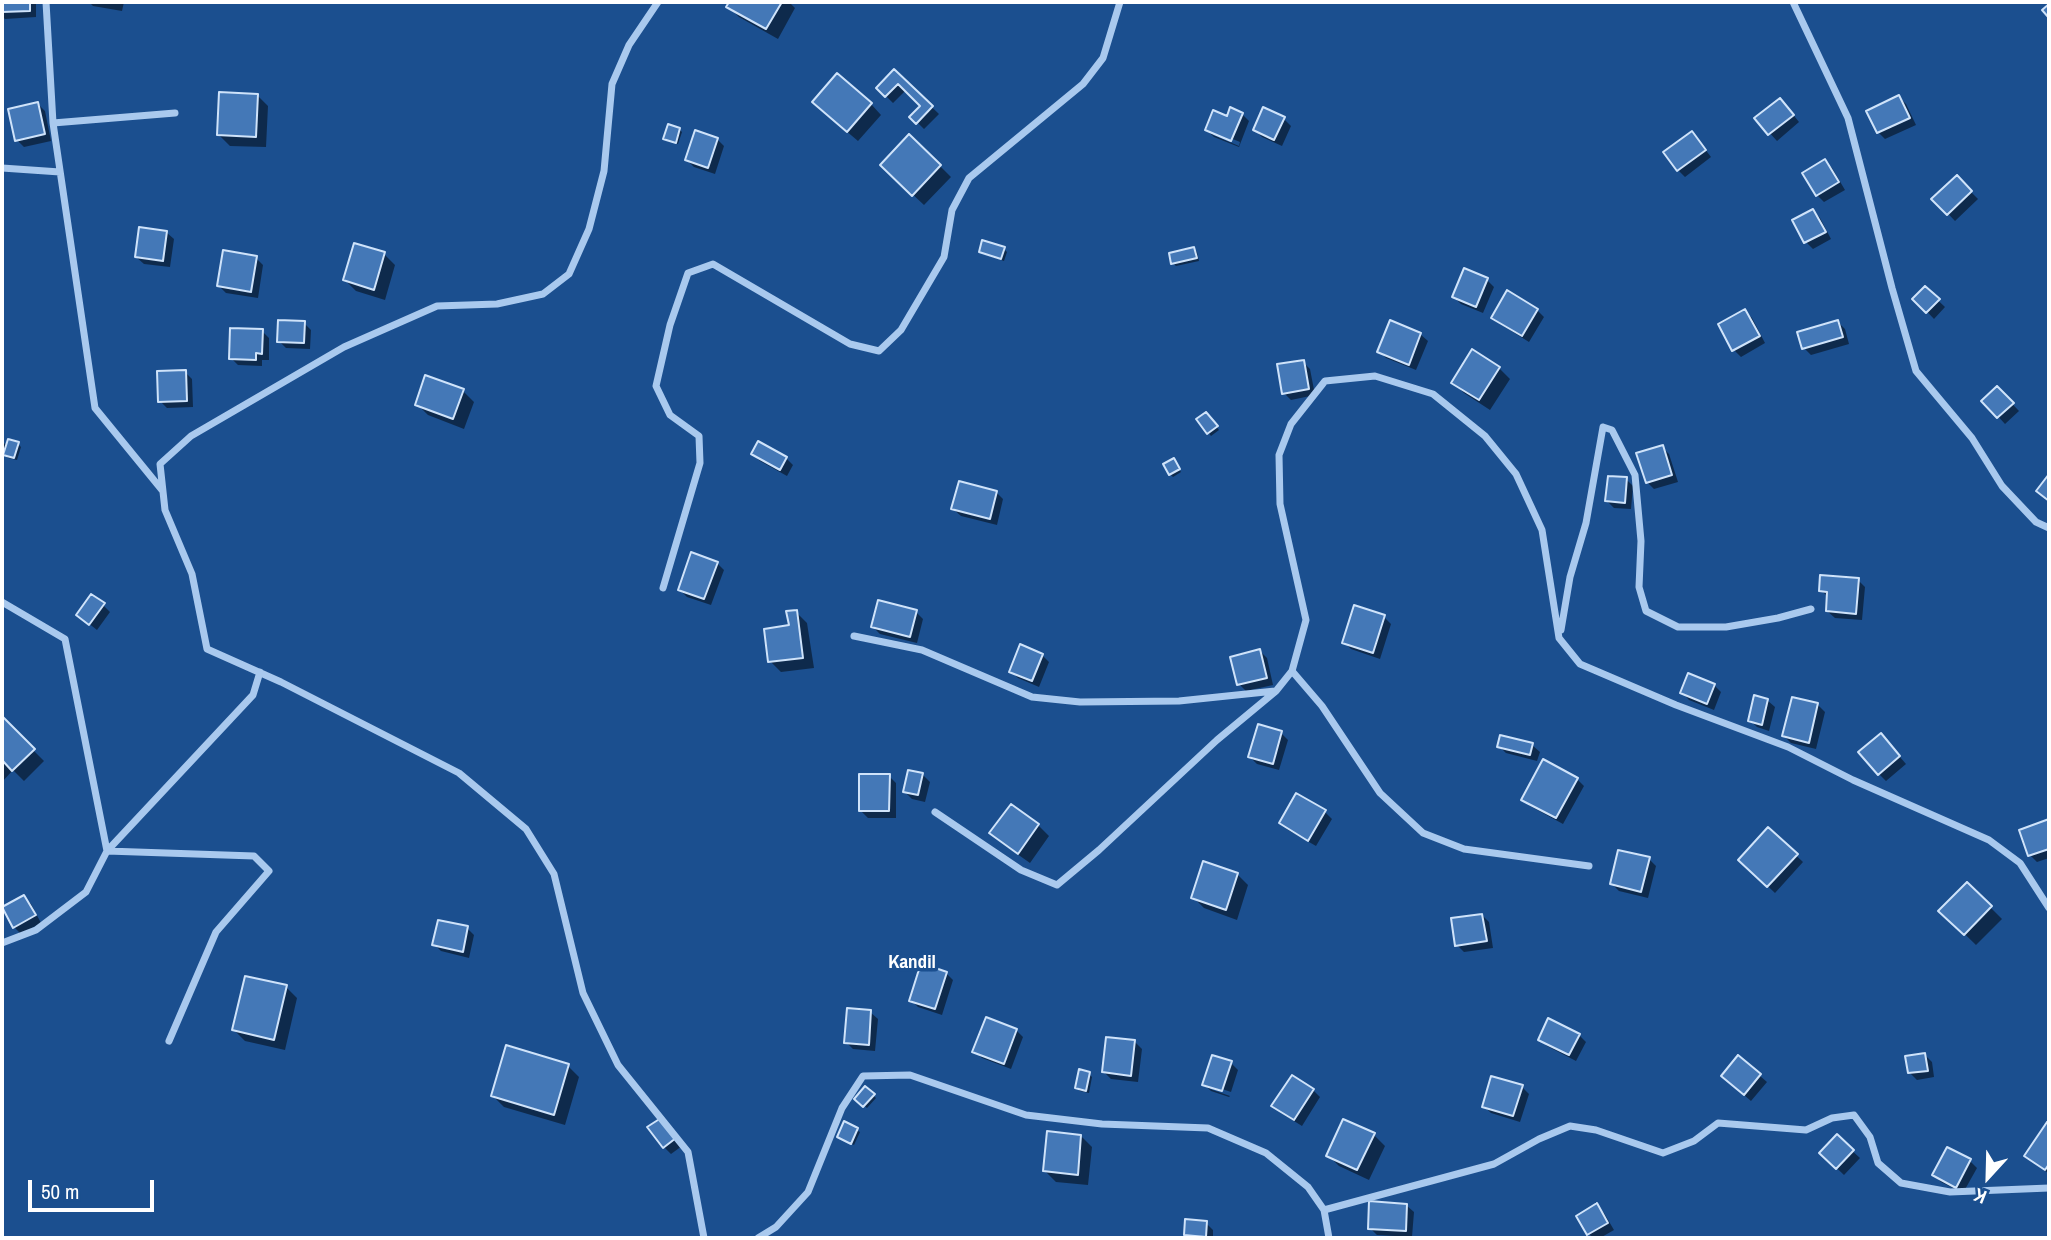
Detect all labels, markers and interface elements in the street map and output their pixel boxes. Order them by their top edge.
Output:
district label: Kandil [888,952,936,974]
north arrow [1953,1142,2023,1212]
scale bar [32,1166,158,1210]
text: 50 m [41,1177,79,1206]
text: K [1970,1182,1990,1211]

